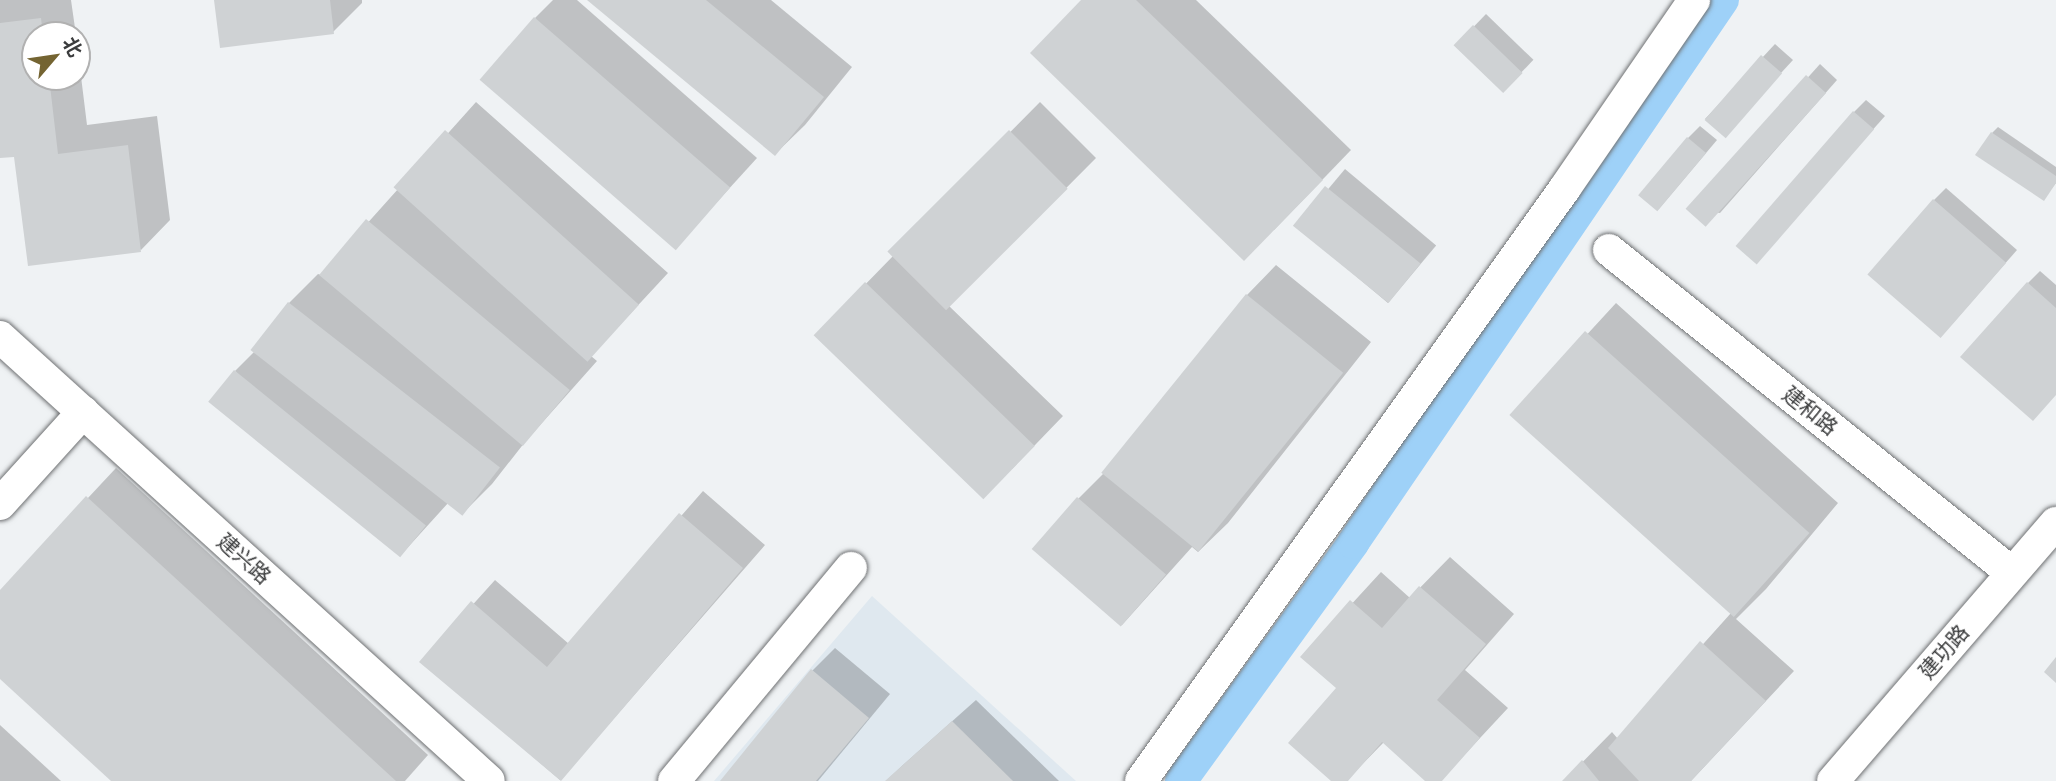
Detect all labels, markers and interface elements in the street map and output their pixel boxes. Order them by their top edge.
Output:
north arrow [21,21,91,91]
text: 北 [58,33,88,61]
street label: 建和路 [1778,381,1842,441]
street label: 建兴路 [212,529,276,589]
street label: 建功路 [1914,620,1974,684]

